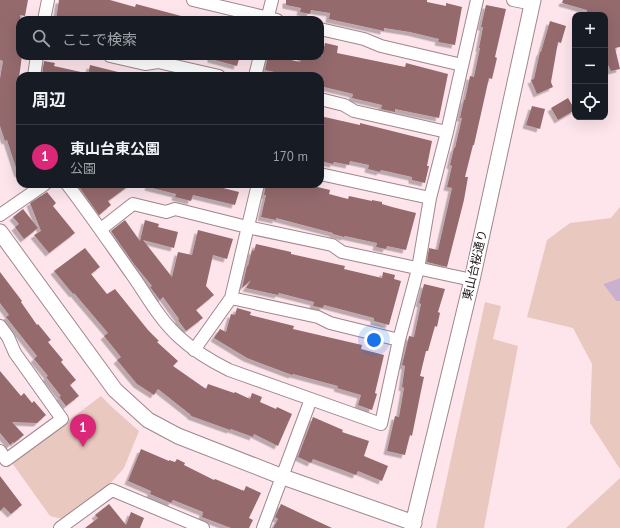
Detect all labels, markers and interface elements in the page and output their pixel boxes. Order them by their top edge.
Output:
map controls [572,12,608,120]
button: + [572,12,608,48]
search box [16,16,324,60]
icon: search [30,27,52,49]
text: ここで検索 [62,30,137,49]
button: − [572,48,608,84]
button: locate [572,84,608,120]
text: 周辺 [32,89,66,111]
text: 東山台東公園 [70,139,160,158]
text: 1 [41,148,49,165]
text: 170 m [273,148,308,165]
text: 公園 [70,160,96,177]
street label: 東山台桜通り [459,228,490,302]
your location [364,330,384,350]
pin: 1 [70,414,96,447]

